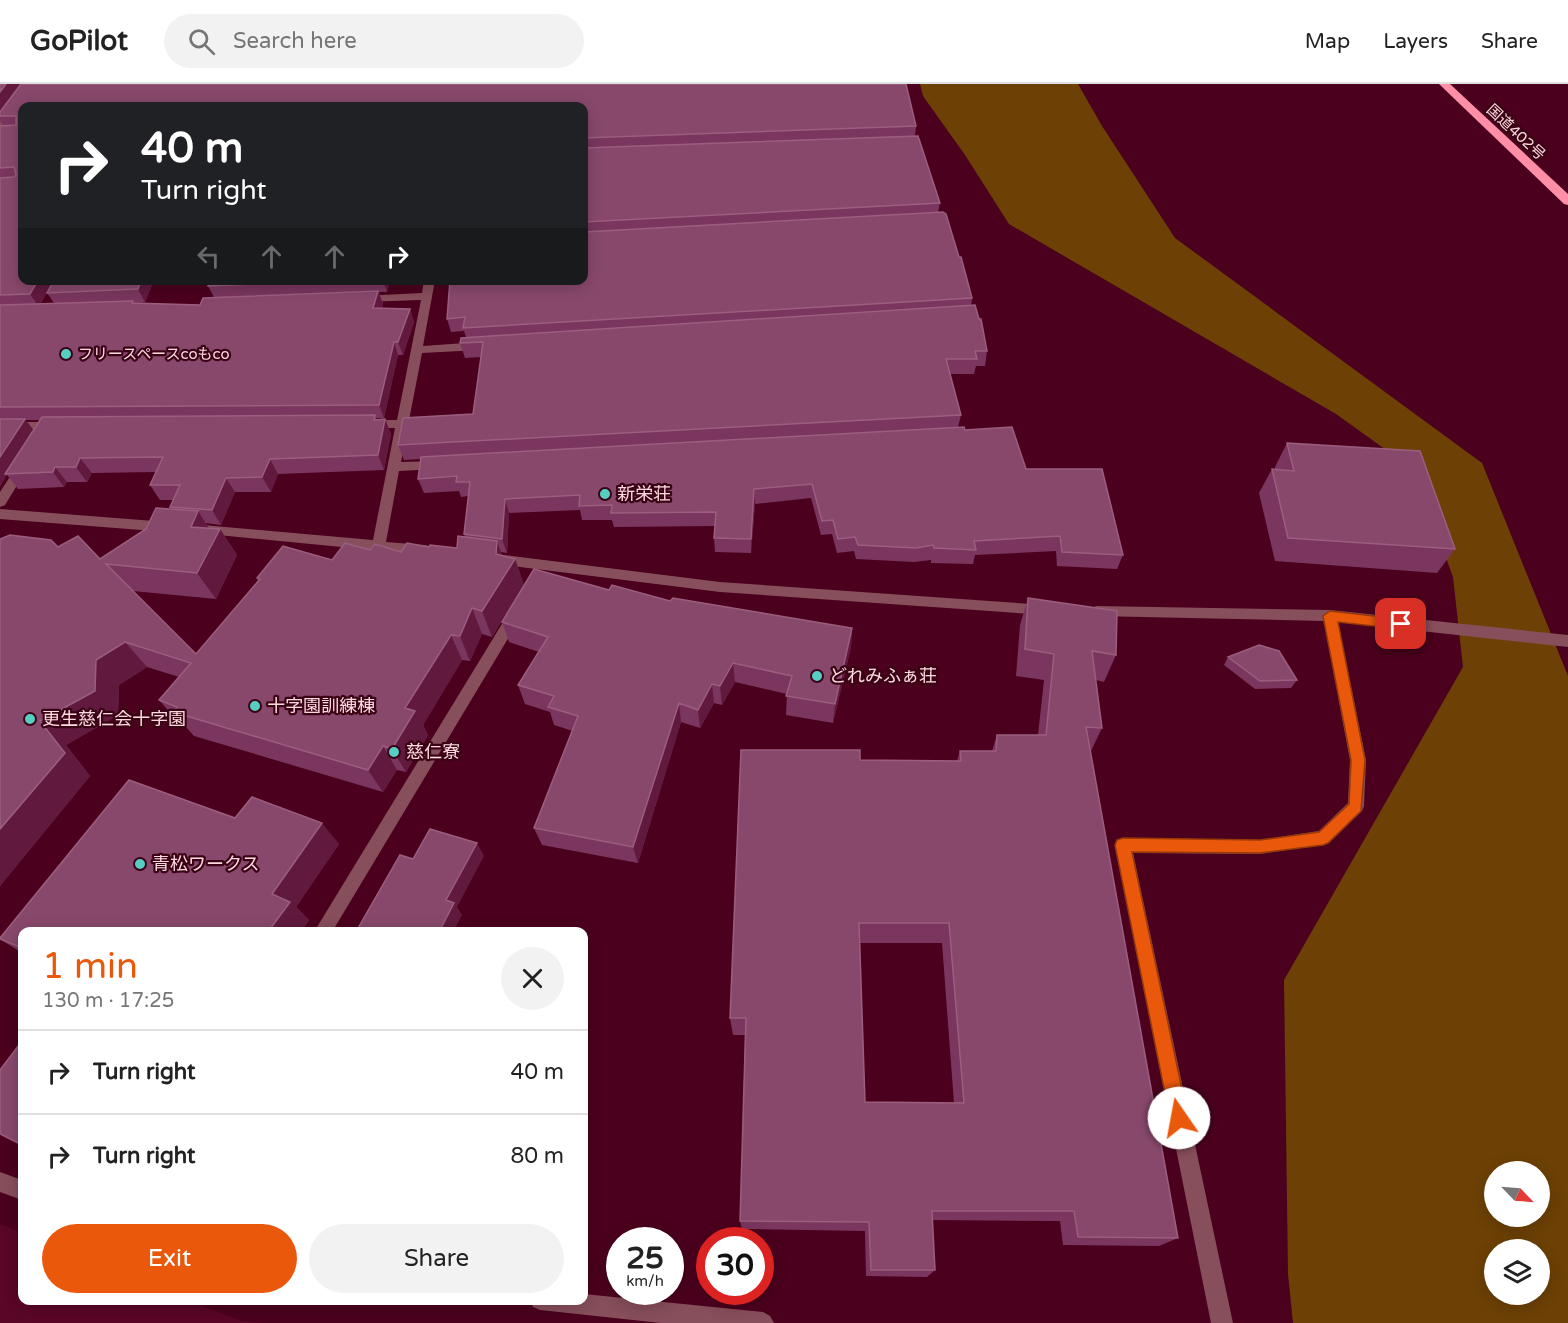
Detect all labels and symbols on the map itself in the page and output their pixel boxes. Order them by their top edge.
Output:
street label: 国道402号 [1483,100,1549,164]
place label: フリースペースcoもco [78,345,230,363]
marker: フリースペースcoもco [59,347,73,361]
place label: 新栄荘 [617,483,671,505]
marker: 新栄荘 [598,487,612,501]
pin [1375,598,1426,649]
place label: どれみふぁ荘 [829,665,937,687]
marker: どれみふぁ荘 [810,669,824,683]
place label: 十字園訓練棟 [267,695,375,717]
marker: 十字園訓練棟 [248,699,262,713]
place label: 更生慈仁会十字園 [42,708,186,730]
marker: 更生慈仁会十字園 [23,712,37,726]
place label: 慈仁寮 [406,741,460,763]
marker: 慈仁寮 [387,745,401,759]
place label: 青松ワークス [152,853,259,875]
marker: 青松ワークス [133,857,147,871]
position arrow [1147,1086,1211,1150]
north arrow [1484,1161,1550,1227]
speed limit sign: 30 [696,1227,774,1305]

